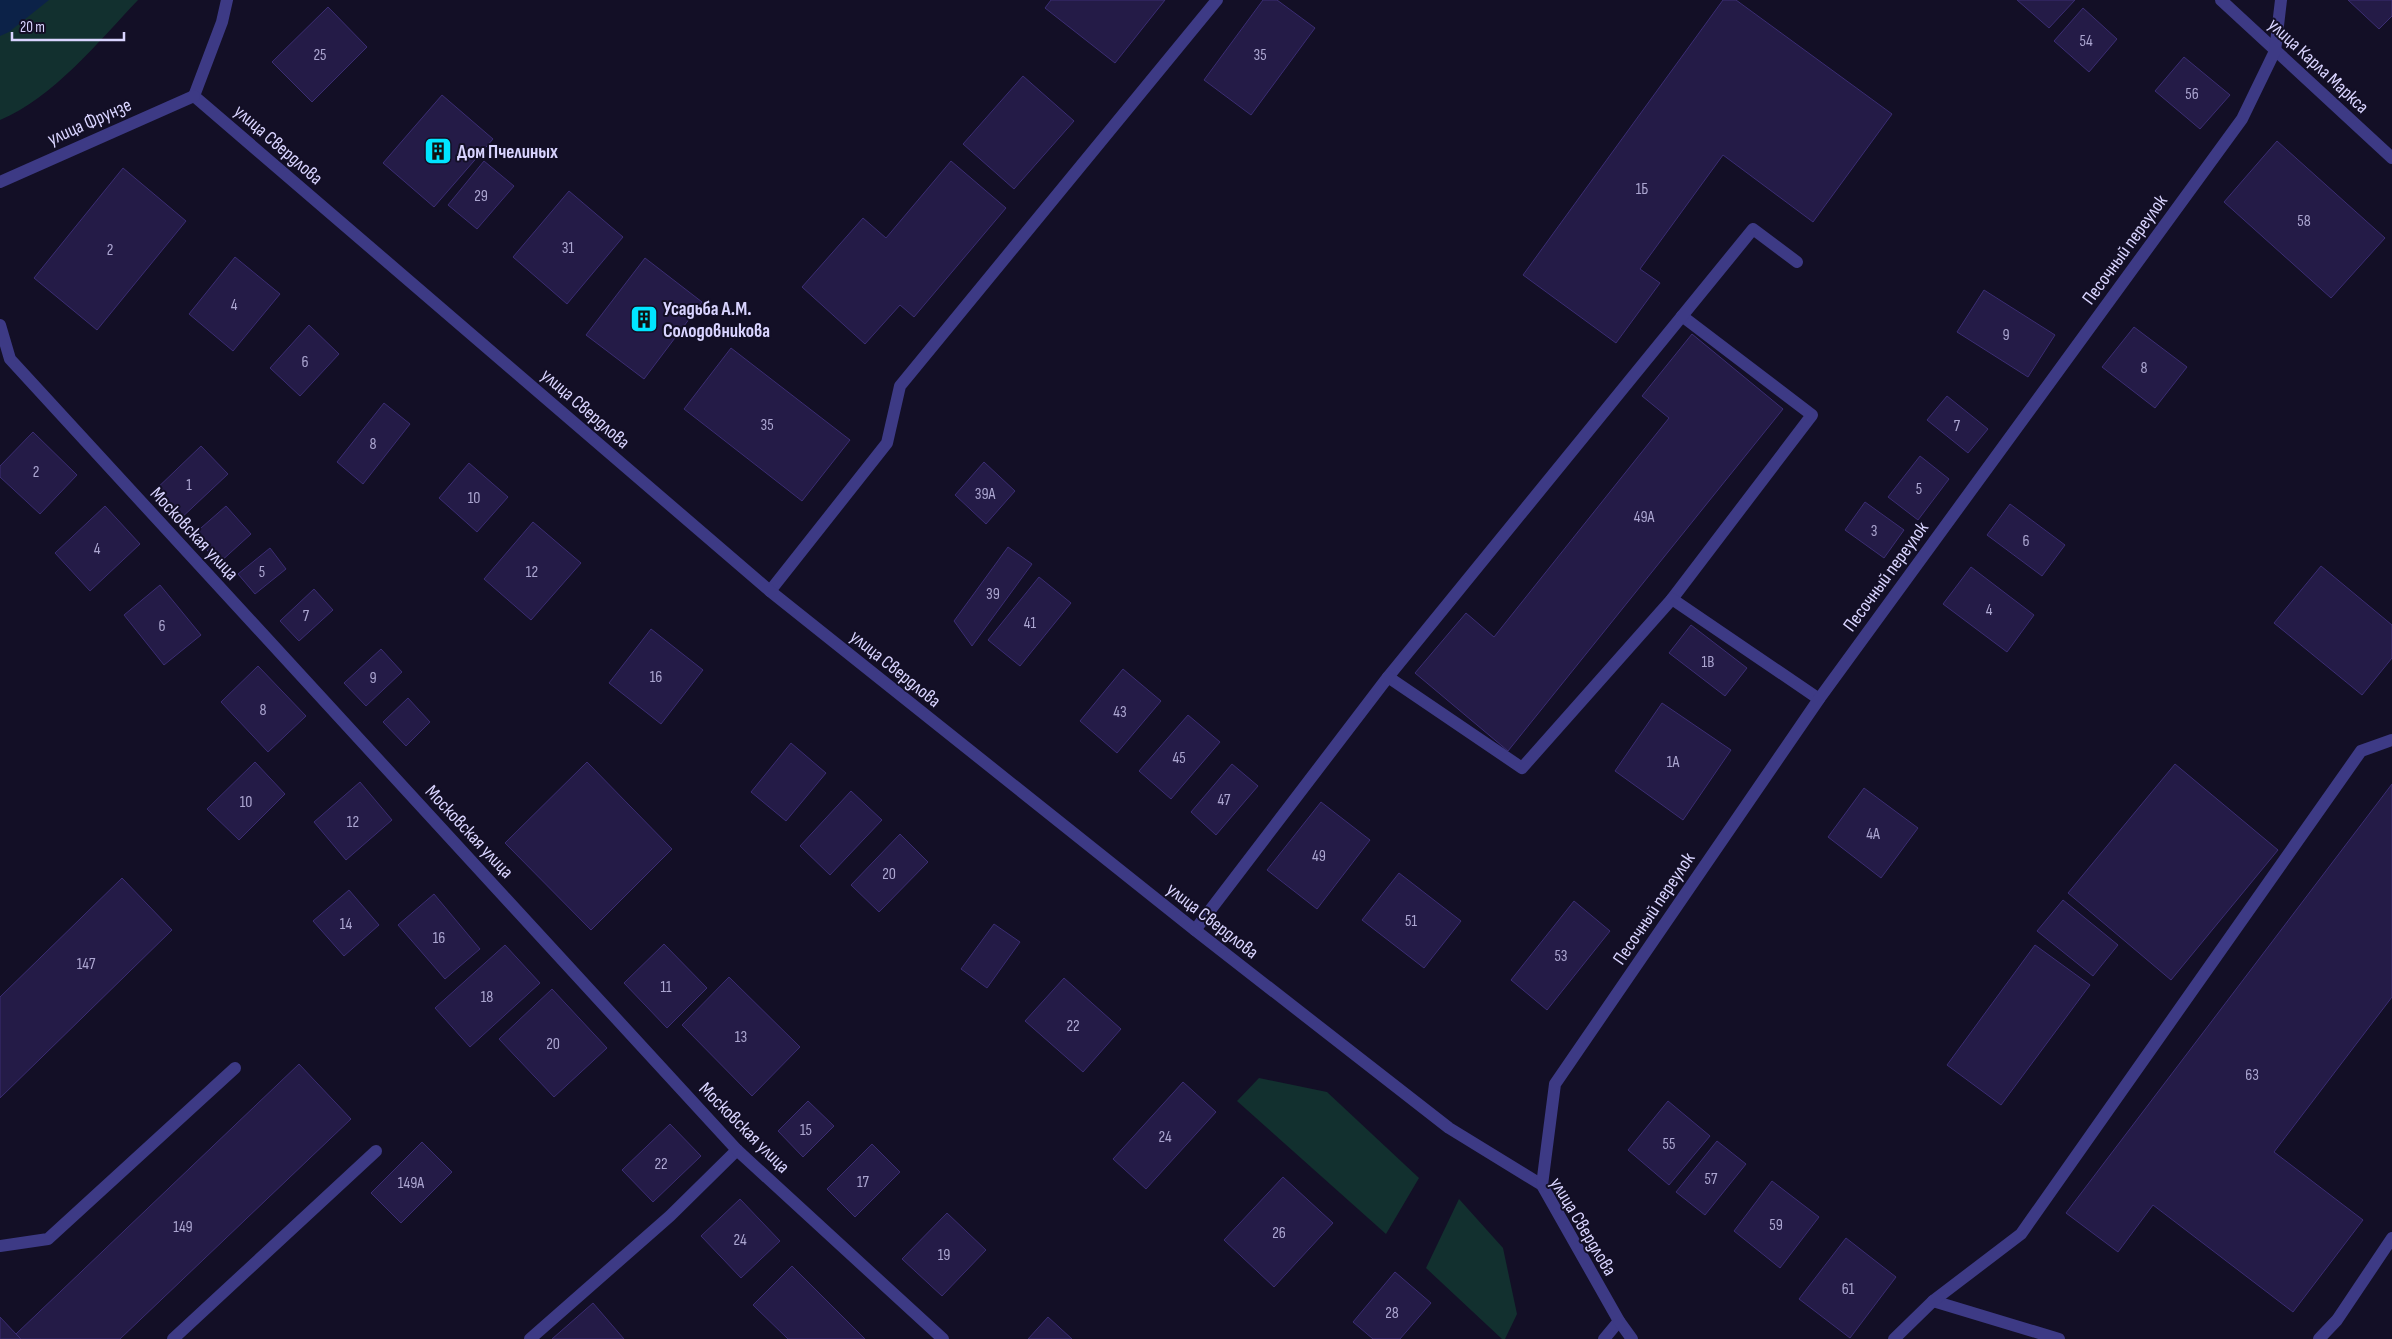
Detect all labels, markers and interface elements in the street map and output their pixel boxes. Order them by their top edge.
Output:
scale bar [12,10,125,42]
street label: улица Карла Маркса [2263,14,2373,119]
text: 20 m [20,18,45,37]
house number: 54 [2079,32,2093,51]
house number: 25 [313,46,327,65]
house number: 35 [1253,46,1267,65]
house number: 56 [2185,85,2199,104]
street label: улица Фрунзе [44,94,135,151]
street label: улица Свердлова [229,100,327,190]
building icon: Дом Пчелиных [423,136,453,166]
place label: Дом Пчелиных [457,141,558,164]
house number: 1Б [1636,180,1648,199]
house number: 29 [474,187,488,206]
street label: Песочный переулок [2078,190,2173,309]
house number: 58 [2297,212,2311,231]
house number: 31 [562,239,575,258]
house number: 2 [107,241,113,260]
house number: 4 [231,296,238,315]
place label: Усадьба А.М. Солодовникова [663,298,770,343]
building icon: Усадьба А.М. Солодовникова [629,304,659,334]
house number: 9 [2002,326,2010,345]
house number: 6 [301,353,309,372]
house number: 8 [2140,359,2148,378]
street label: улица Свердлова [536,364,634,454]
house number: 35 [760,416,774,435]
house number: 7 [1954,417,1961,436]
house number: 8 [369,435,377,454]
house number: 2 [33,463,39,482]
house number: 1 [186,476,192,495]
house number: 5 [1916,480,1922,499]
street label: Московская улица [145,483,243,585]
house number: 39А [975,485,995,504]
house number: 10 [468,489,480,508]
house number: 49А [1634,508,1654,527]
street label: Песочный переулок [1839,517,1934,636]
house number: 3 [1871,522,1877,541]
house number: 6 [2022,532,2030,551]
house number: 4 [94,540,101,559]
house number: 5 [259,563,265,582]
house number: 12 [526,563,538,582]
house number: 39 [986,585,1000,604]
house number: 4 [1986,601,1993,620]
house number: 7 [303,607,310,626]
house number: 41 [1024,614,1037,633]
house number: 6 [158,617,166,636]
street label: улица Свердлова [845,625,945,713]
house number: 1В [1702,653,1714,672]
house number: 16 [650,668,662,687]
house number: 9 [369,669,377,688]
house number: 8 [259,701,267,720]
house number: 43 [1113,703,1127,722]
house number: 45 [1172,749,1186,768]
house number: 1А [1667,753,1679,772]
street label: Московская улица [420,781,518,883]
house number: 47 [1218,791,1231,810]
house number: 10 [240,793,252,812]
house number: 12 [347,813,359,832]
house number: 4А [1866,825,1880,844]
house number: 49 [1312,847,1326,866]
street label: Песочный переулок [1608,848,1701,969]
house number: 20 [882,865,896,884]
street label: улица Свердлова [1162,878,1263,964]
house number: 51 [1405,912,1417,931]
house number: 14 [340,915,352,934]
house number: 16 [433,929,445,948]
house number: 53 [1554,947,1568,966]
house number: 147 [77,955,96,974]
house number: 11 [660,978,672,997]
house number: 18 [481,988,493,1007]
house number: 22 [1066,1017,1080,1036]
house number: 13 [735,1028,747,1047]
house number: 20 [546,1035,560,1054]
house number: 63 [2245,1066,2259,1085]
street label: Московская улица [694,1078,794,1178]
house number: 15 [800,1121,812,1140]
house number: 24 [1158,1128,1172,1147]
house number: 55 [1663,1135,1675,1154]
house number: 22 [654,1155,668,1174]
house number: 57 [1705,1170,1718,1189]
house number: 17 [857,1173,870,1192]
house number: 149А [398,1174,424,1193]
street label: улица Свердлова [1544,1174,1621,1280]
house number: 59 [1769,1216,1783,1235]
house number: 149 [173,1218,193,1237]
house number: 26 [1272,1224,1286,1243]
house number: 24 [733,1231,747,1250]
house number: 19 [938,1246,950,1265]
house number: 61 [1842,1280,1855,1299]
house number: 28 [1385,1304,1399,1323]

